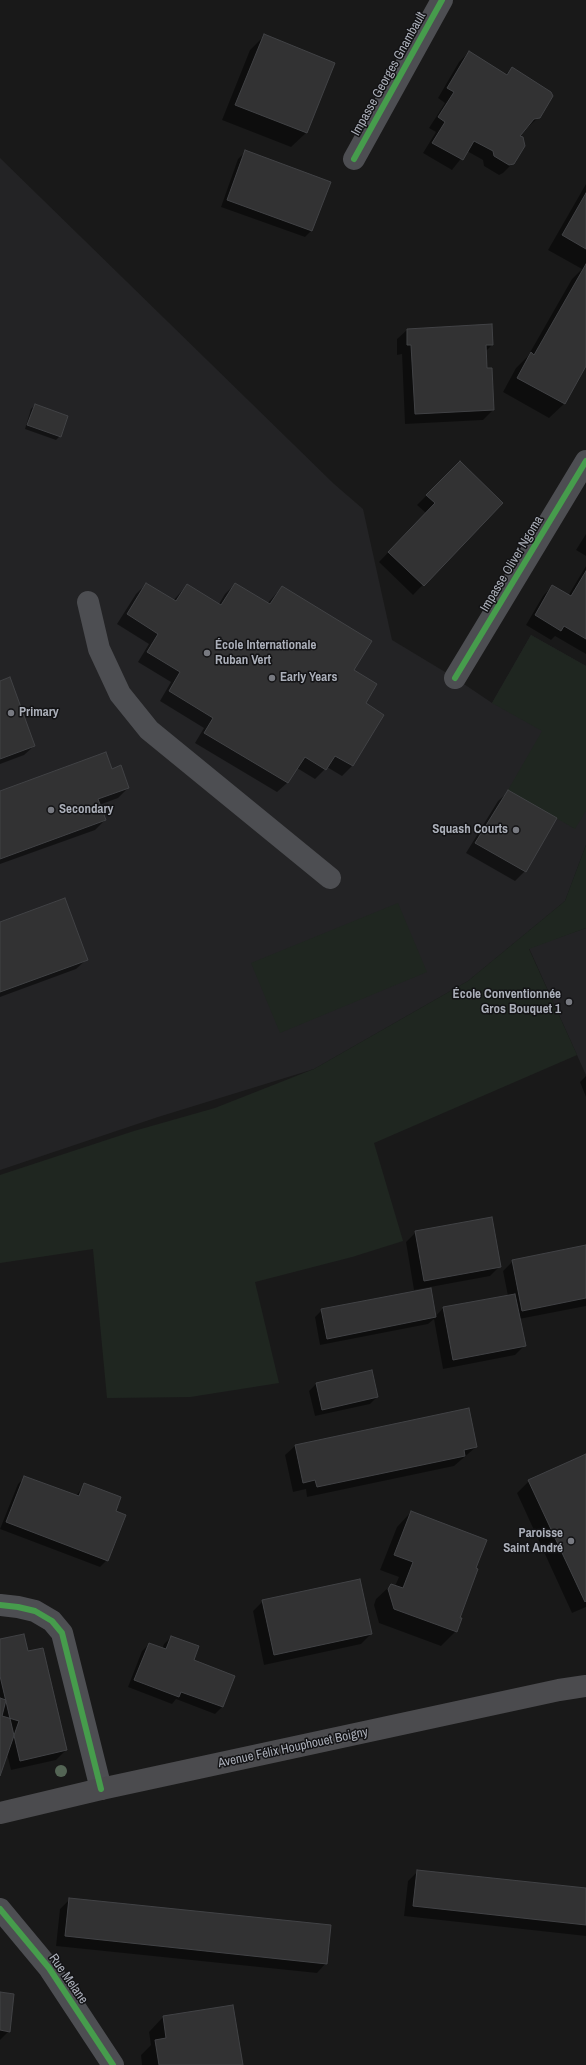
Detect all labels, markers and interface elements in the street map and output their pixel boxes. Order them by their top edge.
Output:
street label: Impasse Georges Gnambault [348,9,430,139]
street label: Impasse Oliver Ngoma [477,513,547,615]
place label: École Internationale Ruban Vert [215,638,316,669]
marker: École Internationale Ruban Vert [202,648,212,658]
place label: Early Years [280,670,337,686]
marker: Early Years [267,673,277,683]
place label: Primary [19,705,59,721]
marker: Primary [6,708,16,718]
place label: Secondary [59,802,114,818]
marker: Secondary [46,805,56,815]
place label: Squash Courts [432,822,508,838]
marker: Squash Courts [511,825,521,835]
place label: École Conventionnée Gros Bouquet 1 [453,987,561,1018]
marker: École Conventionnée Gros Bouquet 1 [564,997,574,1007]
place label: Paroisse Saint André [503,1526,563,1557]
marker: Paroisse Saint André [566,1536,576,1546]
street label: Avenue Félix Houphouet Boigny [217,1724,369,1772]
street label: Rue Melane [45,1951,91,2007]

